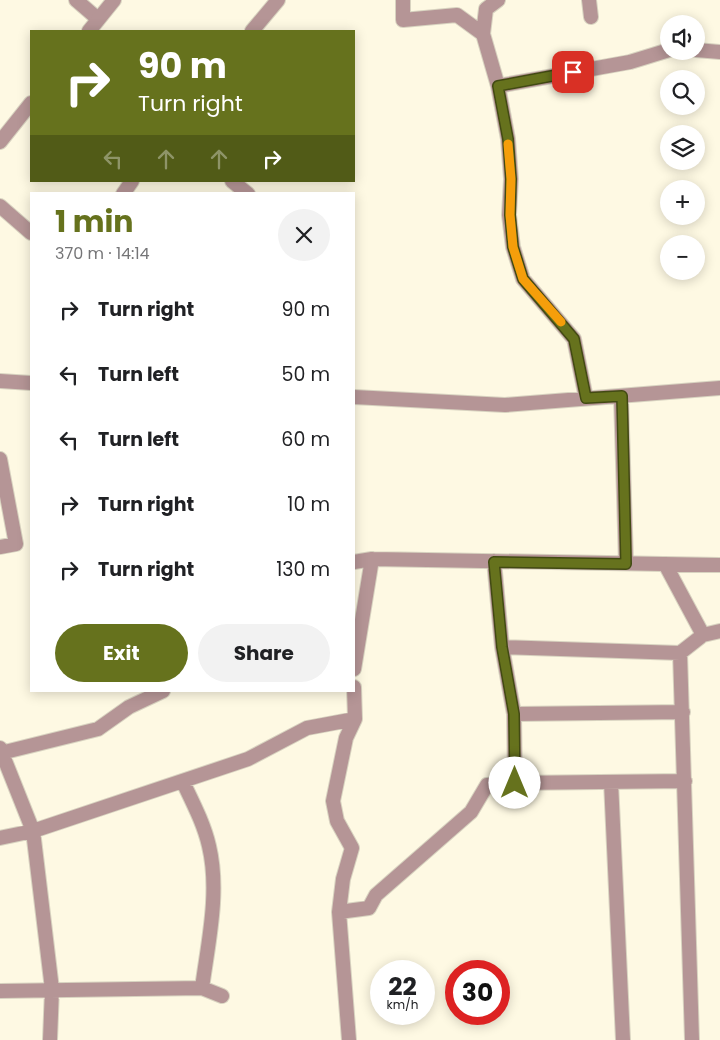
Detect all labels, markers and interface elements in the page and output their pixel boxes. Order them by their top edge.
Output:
map controls [660,15,705,280]
button: sound [660,15,705,60]
text: 90 m [138,41,227,90]
icon: right [55,50,120,115]
pin [552,51,594,93]
icon: arrive [559,58,587,86]
button: search [660,70,705,115]
text: Turn right [138,88,243,119]
button: layers [660,125,705,170]
icon: left [99,145,127,173]
icon: ahead [152,145,180,173]
icon: ahead [205,145,233,173]
icon: right [258,145,286,173]
button: + [660,180,705,225]
text: 1 min [55,200,133,243]
button: close [278,209,330,261]
button: − [660,235,705,280]
text: 370 m · 14:14 [55,242,150,265]
icon: right [55,296,83,324]
text: Turn right [98,296,194,323]
text: 90 m [281,296,330,323]
icon: left [55,361,83,389]
text: Turn left [98,361,179,388]
text: 50 m [281,361,330,388]
icon: left [55,426,83,454]
text: Turn left [98,426,179,453]
text: 60 m [281,426,330,453]
icon: right [55,491,83,519]
text: Turn right [98,491,194,518]
text: 10 m [287,491,330,518]
icon: right [55,556,83,584]
text: Turn right [98,556,194,583]
text: 130 m [276,556,330,583]
button: Exit [55,624,188,682]
button: Share [198,624,330,682]
position arrow [488,756,540,808]
speed limit sign: 30 [445,960,510,1025]
text: 22 [388,969,417,1004]
text: km/h [387,996,418,1013]

